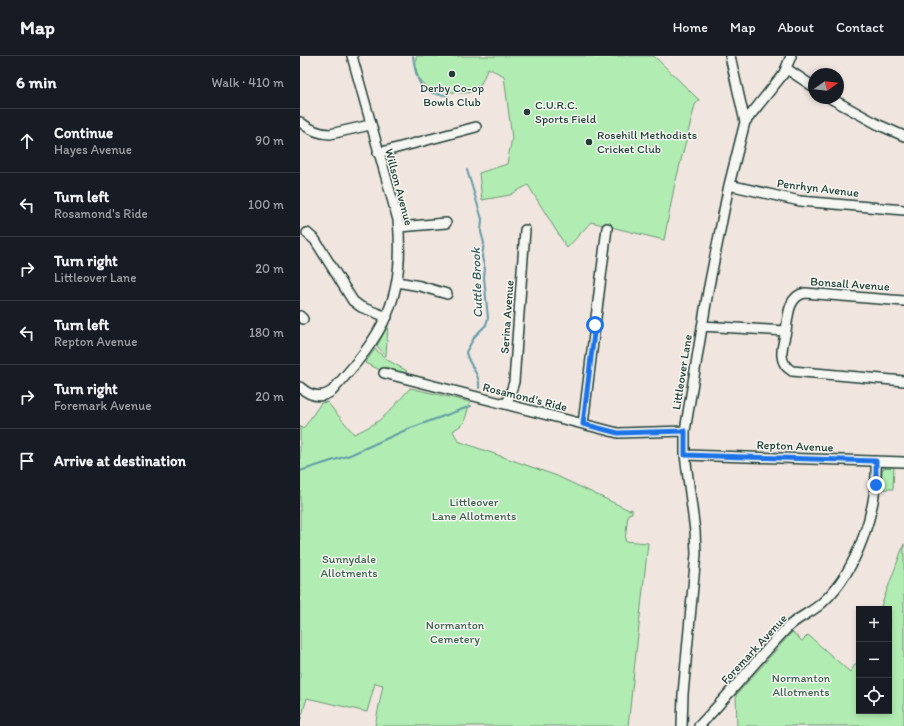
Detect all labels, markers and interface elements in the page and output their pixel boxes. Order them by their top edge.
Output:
text: Map [20,16,55,39]
text: Home [673,19,708,36]
text: Map [730,19,756,36]
text: About [778,19,814,36]
text: Contact [836,19,884,36]
north arrow [808,68,844,104]
marker: Derby Co-op Bowls Club [447,69,457,79]
text: 6 min [16,72,57,92]
text: Walk · 410 m [212,75,284,90]
place label: Derby Co-op Bowls Club [420,81,484,109]
place label: C.U.R.C. Sports Field [535,98,597,126]
marker: C.U.R.C. Sports Field [522,107,532,117]
text: Continue [54,124,113,142]
place label: Rosehill Methodists Cricket Club [597,128,697,156]
icon: ahead [16,130,38,152]
text: 90 m [255,133,284,148]
marker: Rosehill Methodists Cricket Club [584,137,594,147]
text: Hayes Avenue [54,142,132,157]
street label: Willson Avenue [382,147,416,227]
street label: Penrhyn Avenue [776,176,860,200]
text: Turn left [54,188,109,206]
icon: left [16,194,38,216]
text: 100 m [248,197,284,212]
text: Rosamond's Ride [54,206,148,221]
water label: Cuttle Brook [468,246,485,319]
text: Turn right [54,252,118,270]
icon: right [16,258,38,280]
text: 20 m [255,261,284,276]
text: Littleover Lane [54,270,137,285]
street label: Bonsall Avenue [810,274,890,294]
street label: Serina Avenue [497,280,517,354]
text: Turn left [54,316,109,334]
route start [586,316,604,334]
icon: left [16,322,38,344]
text: 180 m [249,325,284,340]
street label: Littleover Lane [669,333,695,411]
text: Repton Avenue [54,334,137,349]
text: Turn right [54,380,118,398]
street label: Rosamond's Ride [481,380,569,414]
icon: right [16,386,38,408]
text: 20 m [255,389,284,404]
text: Foremark Avenue [54,398,152,413]
street label: Repton Avenue [756,438,834,454]
icon: arrive [16,450,38,472]
text: Arrive at destination [54,452,186,470]
route end [867,476,885,494]
park label: Littleover Lane Allotments [432,495,516,523]
park label: Sunnydale Allotments [320,552,378,580]
map controls [856,606,892,714]
button: + [856,606,892,642]
street label: Foremark Avenue [718,611,790,687]
park label: Normanton Cemetery [426,618,485,646]
button: − [856,642,892,678]
park label: Normanton Allotments [772,671,831,699]
button: locate [856,678,892,714]

